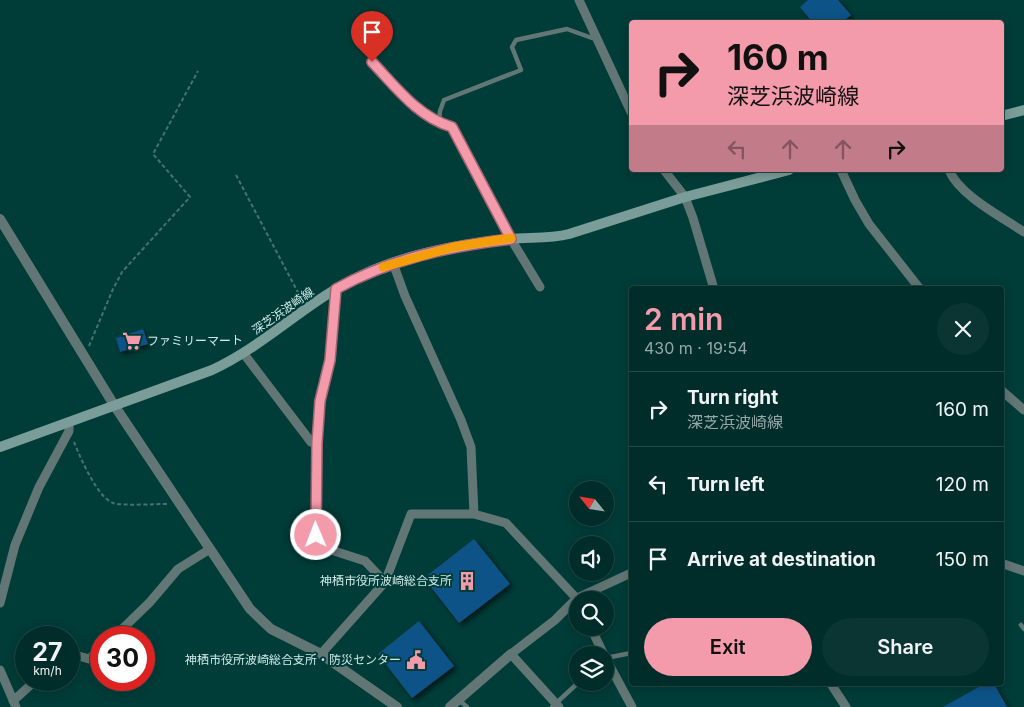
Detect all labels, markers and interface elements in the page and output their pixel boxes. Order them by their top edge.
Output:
pin [351,11,393,62]
icon: arrive [358,18,386,46]
text: 160 m [727,36,829,78]
icon: right [644,40,709,105]
text: 深芝浜波崎線 [727,83,859,109]
icon: left [723,135,751,163]
icon: ahead [776,135,804,163]
icon: ahead [829,135,857,163]
icon: right [882,135,910,163]
street label: 深芝浜波崎線 [249,284,317,337]
text: 2 min [644,301,723,337]
button: close [937,303,989,355]
supermarket icon: ファミリーマート [121,330,143,352]
place label: ファミリーマート [147,333,243,348]
text: 430 m · 19:54 [644,338,748,358]
text: Turn right [687,386,778,409]
icon: right [644,395,672,423]
text: 160 m [936,398,989,421]
text: 深芝浜波崎線 [687,412,783,432]
icon: left [644,470,672,498]
text: Turn left [687,473,765,496]
text: 120 m [936,473,989,496]
north arrow [569,481,614,526]
map controls [569,481,614,691]
position arrow [289,508,341,560]
button: sound [569,536,614,581]
icon: arrive [644,545,672,573]
text: Arrive at destination [687,548,876,571]
text: 150 m [936,548,989,571]
building icon: 神栖市役所波崎総合支所 [456,570,478,592]
place label: 神栖市役所波崎総合支所 [320,573,452,588]
button: search [569,591,614,636]
button: Exit [644,618,812,676]
button: Share [822,618,989,676]
speed limit sign: 30 [90,626,155,691]
text: 27 [32,637,63,667]
button: layers [569,646,614,691]
public building icon: 神栖市役所波崎総合支所・防災センター [405,649,427,671]
place label: 神栖市役所波崎総合支所・防災センター [185,652,401,667]
text: km/h [33,663,62,678]

